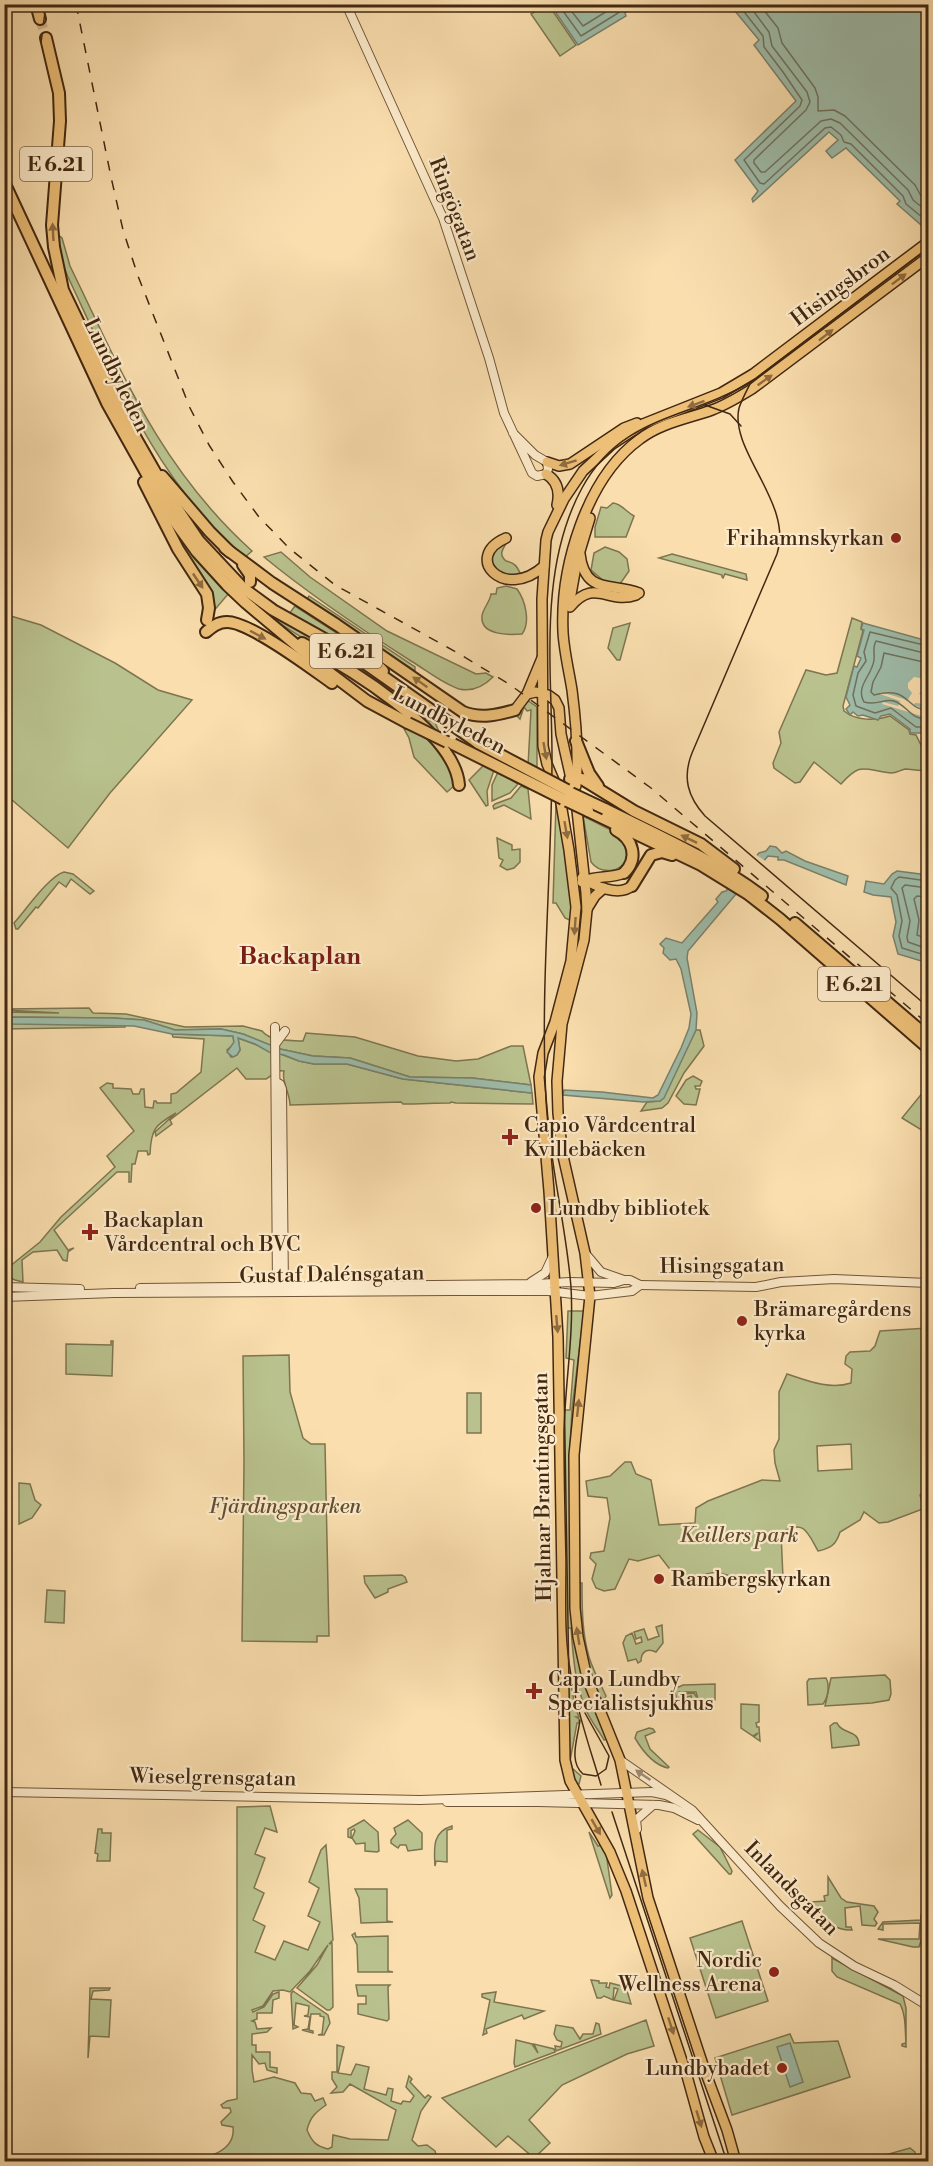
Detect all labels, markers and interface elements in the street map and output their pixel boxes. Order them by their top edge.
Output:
road number: E 6.21 [20,147,92,181]
street label: Ringögatan [422,154,486,265]
one-way arrow [49,223,58,242]
street label: Hisingsbron [786,241,896,333]
one-way arrow [891,273,906,285]
street label: Lundbyleden [77,314,155,437]
one-way arrow [818,329,833,341]
one-way arrow [757,374,773,386]
one-way arrow [687,399,705,409]
one-way arrow [559,459,577,468]
place label: Frihamnskyrkan [726,526,884,552]
marker: Frihamnskyrkan [889,531,903,545]
one-way arrow [192,572,204,588]
one-way arrow [250,630,267,640]
road number: E 6.21 [310,634,382,668]
one-way arrow [413,676,429,688]
street label: Lundbyleden [387,681,510,761]
one-way arrow [541,742,550,761]
one-way arrow [562,820,571,839]
one-way arrow [681,834,698,843]
one-way arrow [571,916,580,935]
district label: Backaplan [239,942,361,972]
road number: E 6.21 [818,967,890,1001]
place label: Capio Vårdcentral Kvillebäcken [524,1113,696,1163]
marker: Capio Vårdcentral Kvillebäcken [501,1128,519,1146]
place label: Lundby bibliotek [548,1196,710,1222]
marker: Lundby bibliotek [529,1201,543,1215]
place label: Backaplan Vårdcentral och BVC [103,1208,301,1258]
marker: Backaplan Vårdcentral och BVC [81,1223,99,1241]
street label: Hisingsgatan [659,1252,785,1280]
street label: Gustaf Dalénsgatan [239,1260,425,1290]
place label: Brämaregårdens kyrka [753,1297,912,1347]
marker: Brämaregårdens kyrka [735,1314,749,1328]
one-way arrow [552,1315,562,1334]
street label: Hjalmar Brantingsgatan [528,1372,558,1602]
one-way arrow [573,1399,582,1418]
park label: Fjärdingsparken [209,1494,361,1520]
park label: Keillers park [680,1523,798,1549]
place label: Rambergskyrkan [671,1567,832,1593]
marker: Rambergskyrkan [652,1572,666,1586]
one-way arrow [573,1626,582,1645]
place label: Capio Lundby Specialistsjukhus [548,1667,714,1717]
marker: Capio Lundby Specialistsjukhus [525,1682,543,1700]
street label: Wieselgrensgatan [128,1764,297,1792]
one-way arrow [636,1769,652,1781]
one-way arrow [591,1819,601,1836]
street label: Inlandsgatan [738,1836,844,1942]
one-way arrow [638,1869,648,1888]
place label: Nordic Wellness Arena [617,1948,762,1998]
marker: Nordic Wellness Arena [767,1965,781,1979]
one-way arrow [667,2017,676,2035]
place label: Lundbybadet [645,2056,771,2082]
marker: Lundbybadet [775,2061,789,2075]
one-way arrow [695,2110,704,2128]

